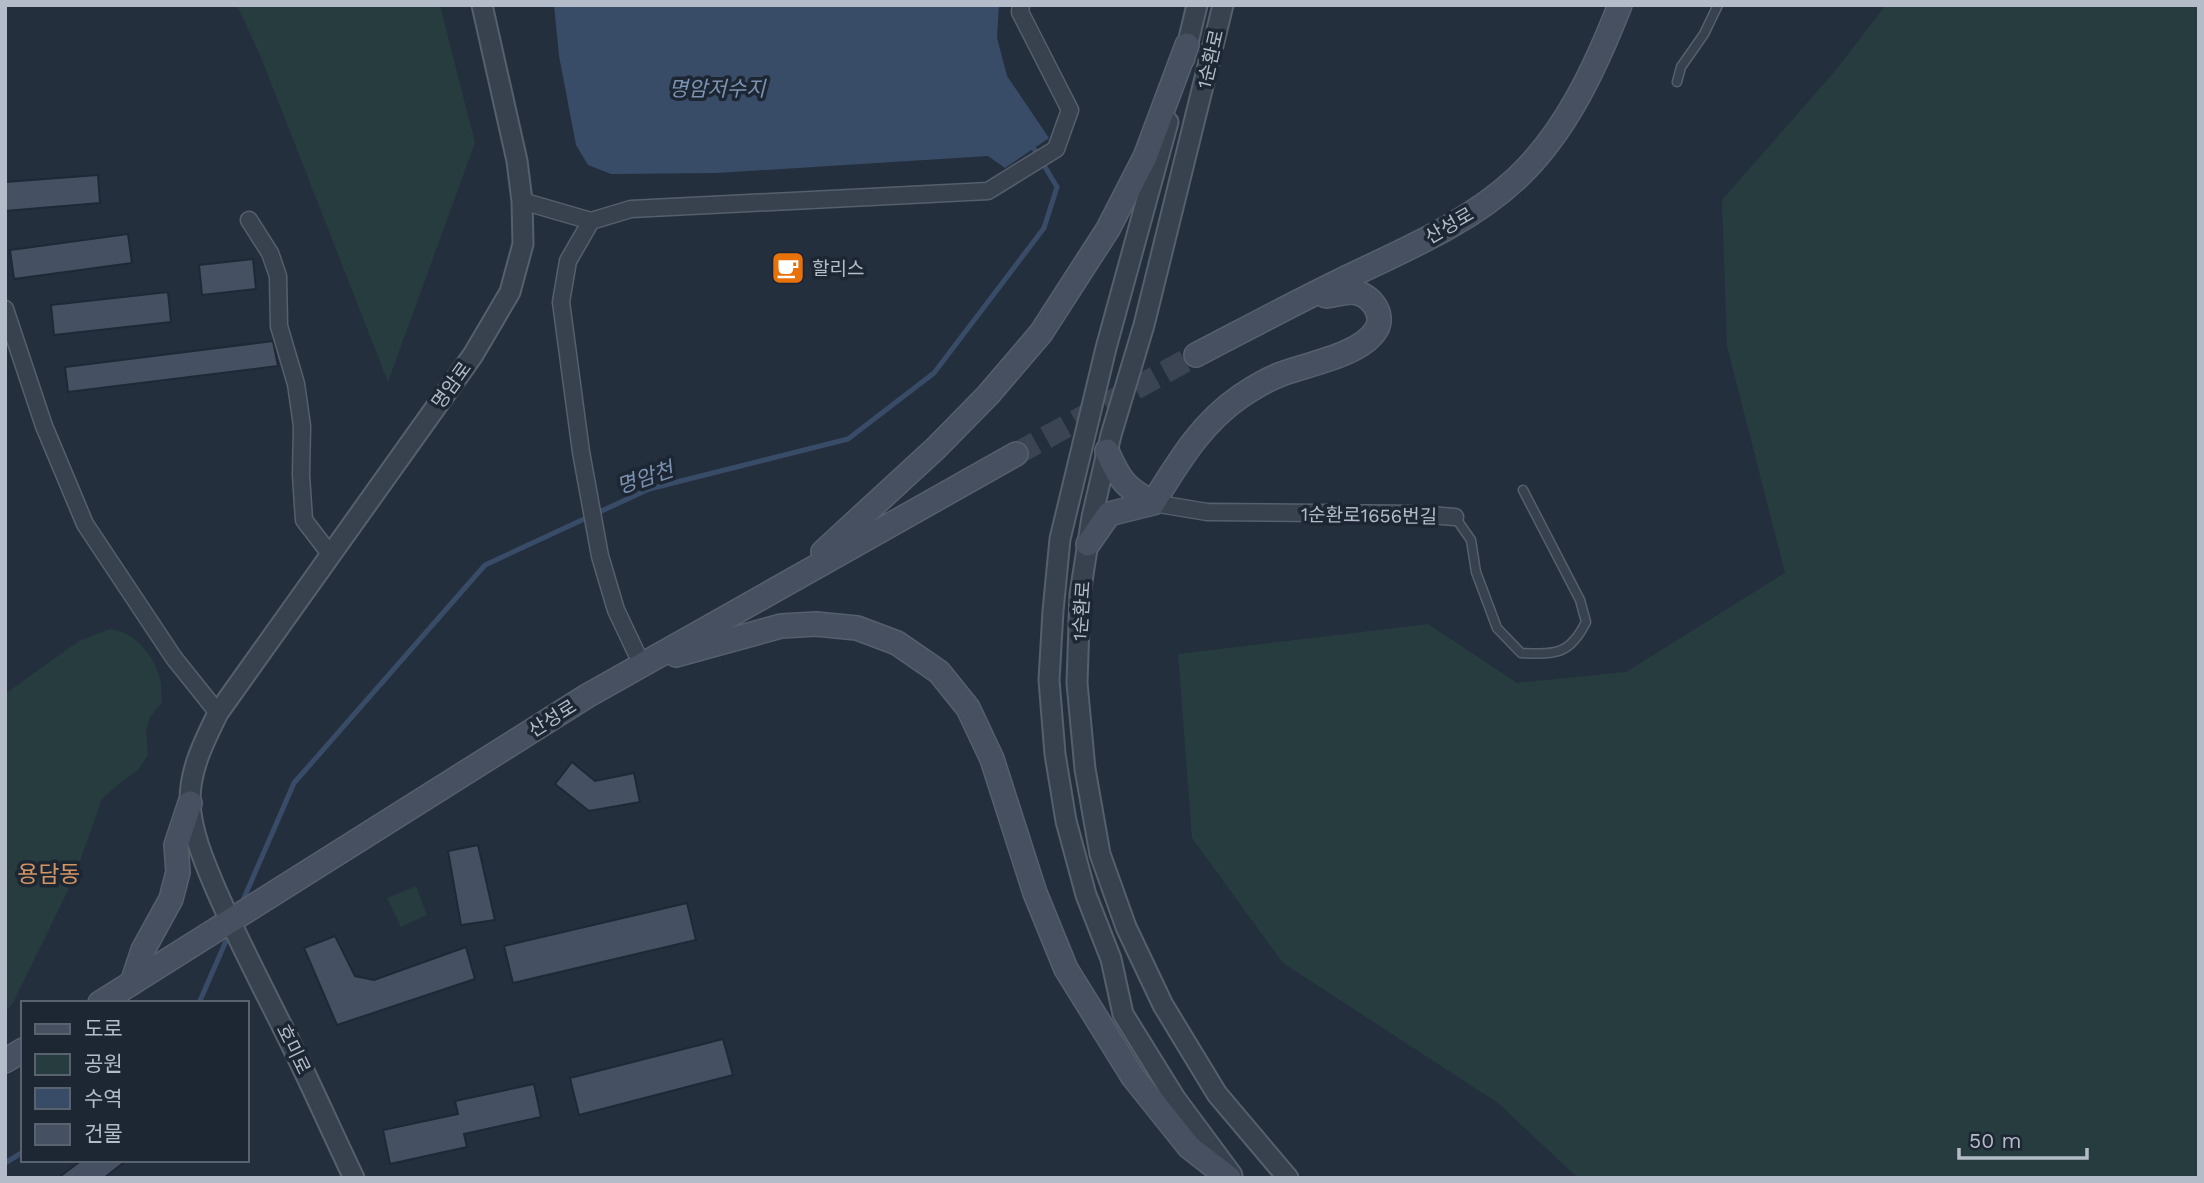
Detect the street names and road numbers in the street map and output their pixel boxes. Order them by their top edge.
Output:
street label: 1순환로 [1193,27,1228,91]
street label: 산성로 [1421,202,1478,249]
street label: 명암로 [427,357,476,413]
street label: 1순환로1656번길 [1301,503,1437,528]
street label: 1순환로 [1068,580,1095,642]
street label: 산성로 [524,695,581,742]
street label: 호미로 [272,1021,315,1078]

